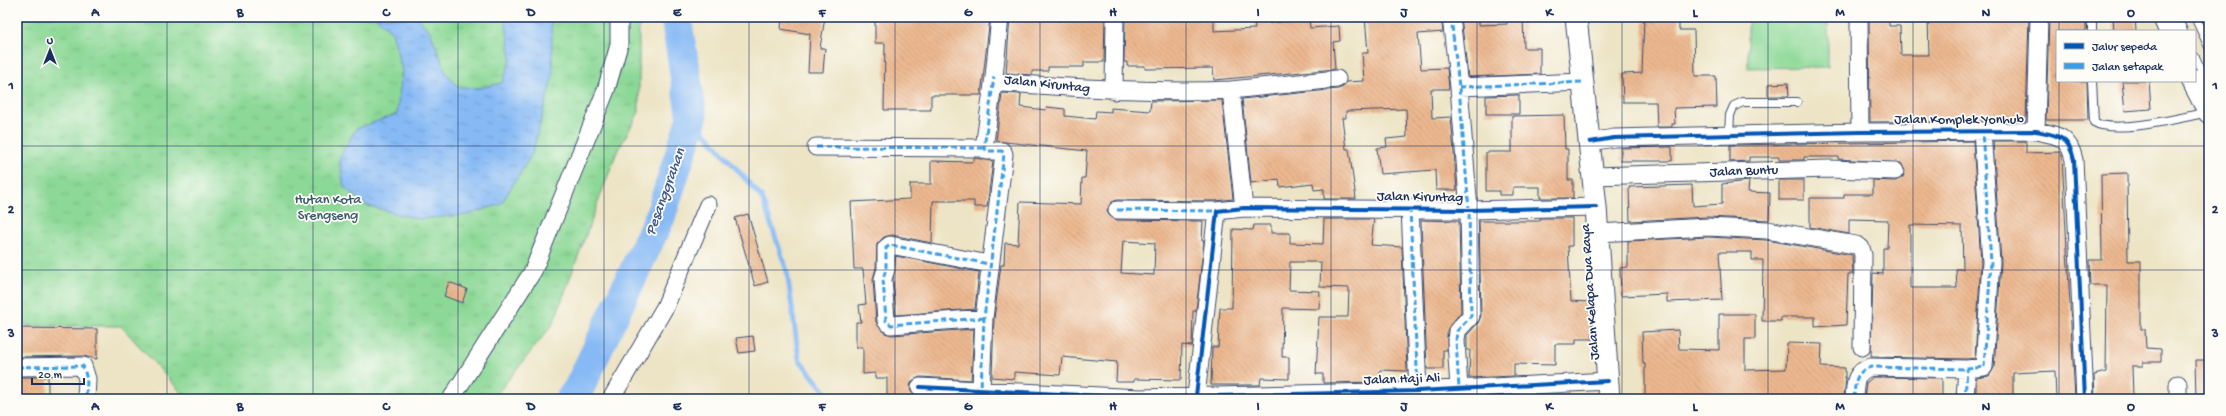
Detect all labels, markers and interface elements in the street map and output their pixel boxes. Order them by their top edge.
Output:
text: A [90,6,100,21]
text: B [236,6,245,21]
text: C [381,6,391,21]
text: D [526,6,536,21]
text: E [673,6,682,21]
text: F [818,6,827,21]
text: G [964,6,973,21]
text: H [1109,6,1117,21]
text: I [1256,6,1260,21]
text: J [1400,6,1409,21]
text: K [1544,6,1554,21]
text: L [1693,6,1699,21]
text: M [1835,6,1845,21]
text: N [1982,6,1991,21]
text: O [2127,6,2135,21]
north arrow [30,30,70,70]
legend [2056,30,2196,82]
text: U [47,36,54,48]
text: Jalur sepeda [2092,41,2157,55]
text: Jalan setapak [2092,61,2165,75]
street label: Jalan Kiruntag [1003,72,1091,98]
text: 1 [7,79,14,94]
text: 1 [2211,79,2218,94]
street label: Jalan Komplek Yonhub [1894,112,2024,129]
water label: Pesanggrahan [642,145,690,238]
street label: Jalan Buntu [1709,162,1779,182]
street label: Jalan Kiruntag [1377,189,1463,207]
park label: Hutan Kota Srengseng [295,192,362,225]
text: 2 [8,203,15,218]
text: 2 [2212,203,2219,218]
street label: Jalan Kelapa Dua Raya [1578,222,1604,361]
text: 3 [7,327,15,342]
text: 3 [2211,327,2219,342]
scale bar [32,360,84,386]
text: 20 m [38,369,63,383]
street label: Jalan Haji Ali [1363,370,1441,390]
text: A [90,400,100,415]
text: B [236,400,245,415]
text: C [381,400,391,415]
text: D [526,400,536,415]
text: E [673,400,682,415]
text: F [818,400,827,415]
text: G [964,400,973,415]
text: H [1109,400,1117,415]
text: I [1256,400,1260,415]
text: J [1400,400,1409,415]
text: K [1544,400,1554,415]
text: L [1693,400,1699,415]
text: M [1835,400,1845,415]
text: N [1982,400,1991,415]
text: O [2127,400,2135,415]

